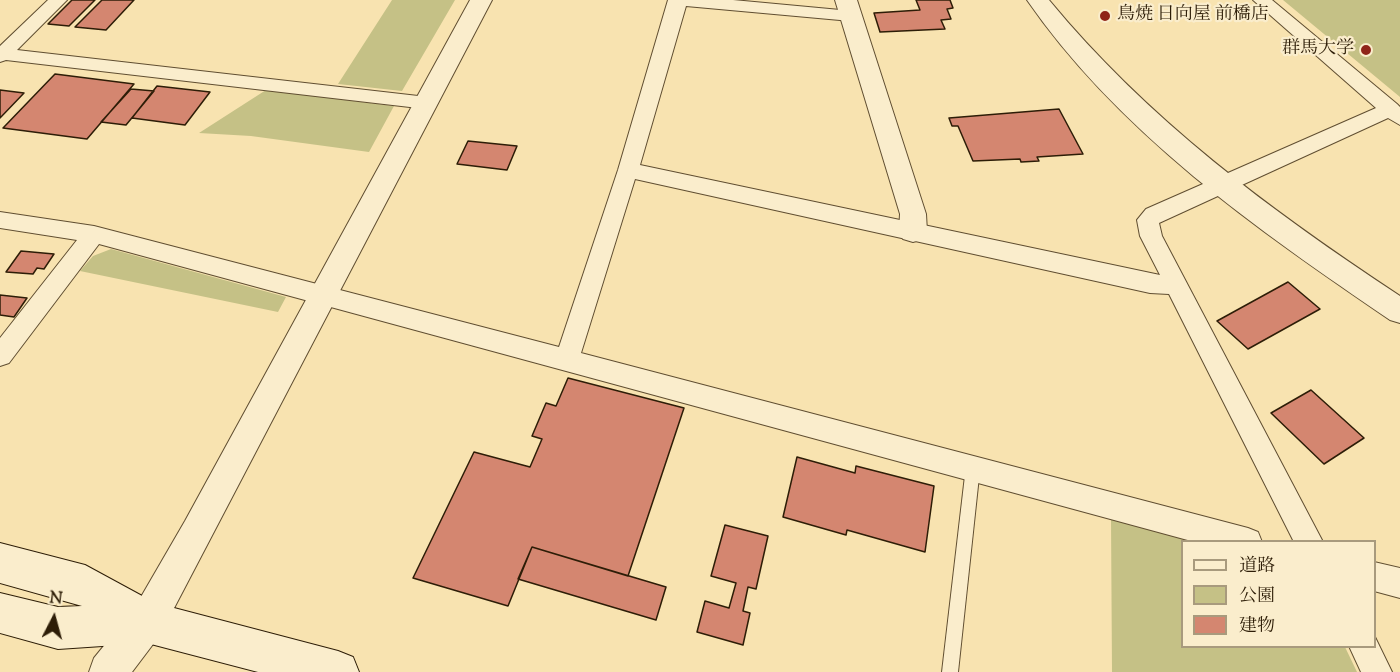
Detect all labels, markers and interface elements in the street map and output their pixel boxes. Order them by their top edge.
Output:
place label: 鳥焼 日向屋 前橋店 [1117,5,1269,27]
marker: 鳥焼 日向屋 前橋店 [1098,9,1112,23]
place label: 群馬大学 [1282,39,1354,61]
marker: 群馬大学 [1359,43,1373,57]
legend [1181,540,1376,648]
text: 道路 [1239,554,1275,580]
text: 公園 [1239,584,1275,610]
text: N [48,587,63,612]
north arrow [24,588,84,648]
text: 建物 [1239,614,1275,640]

